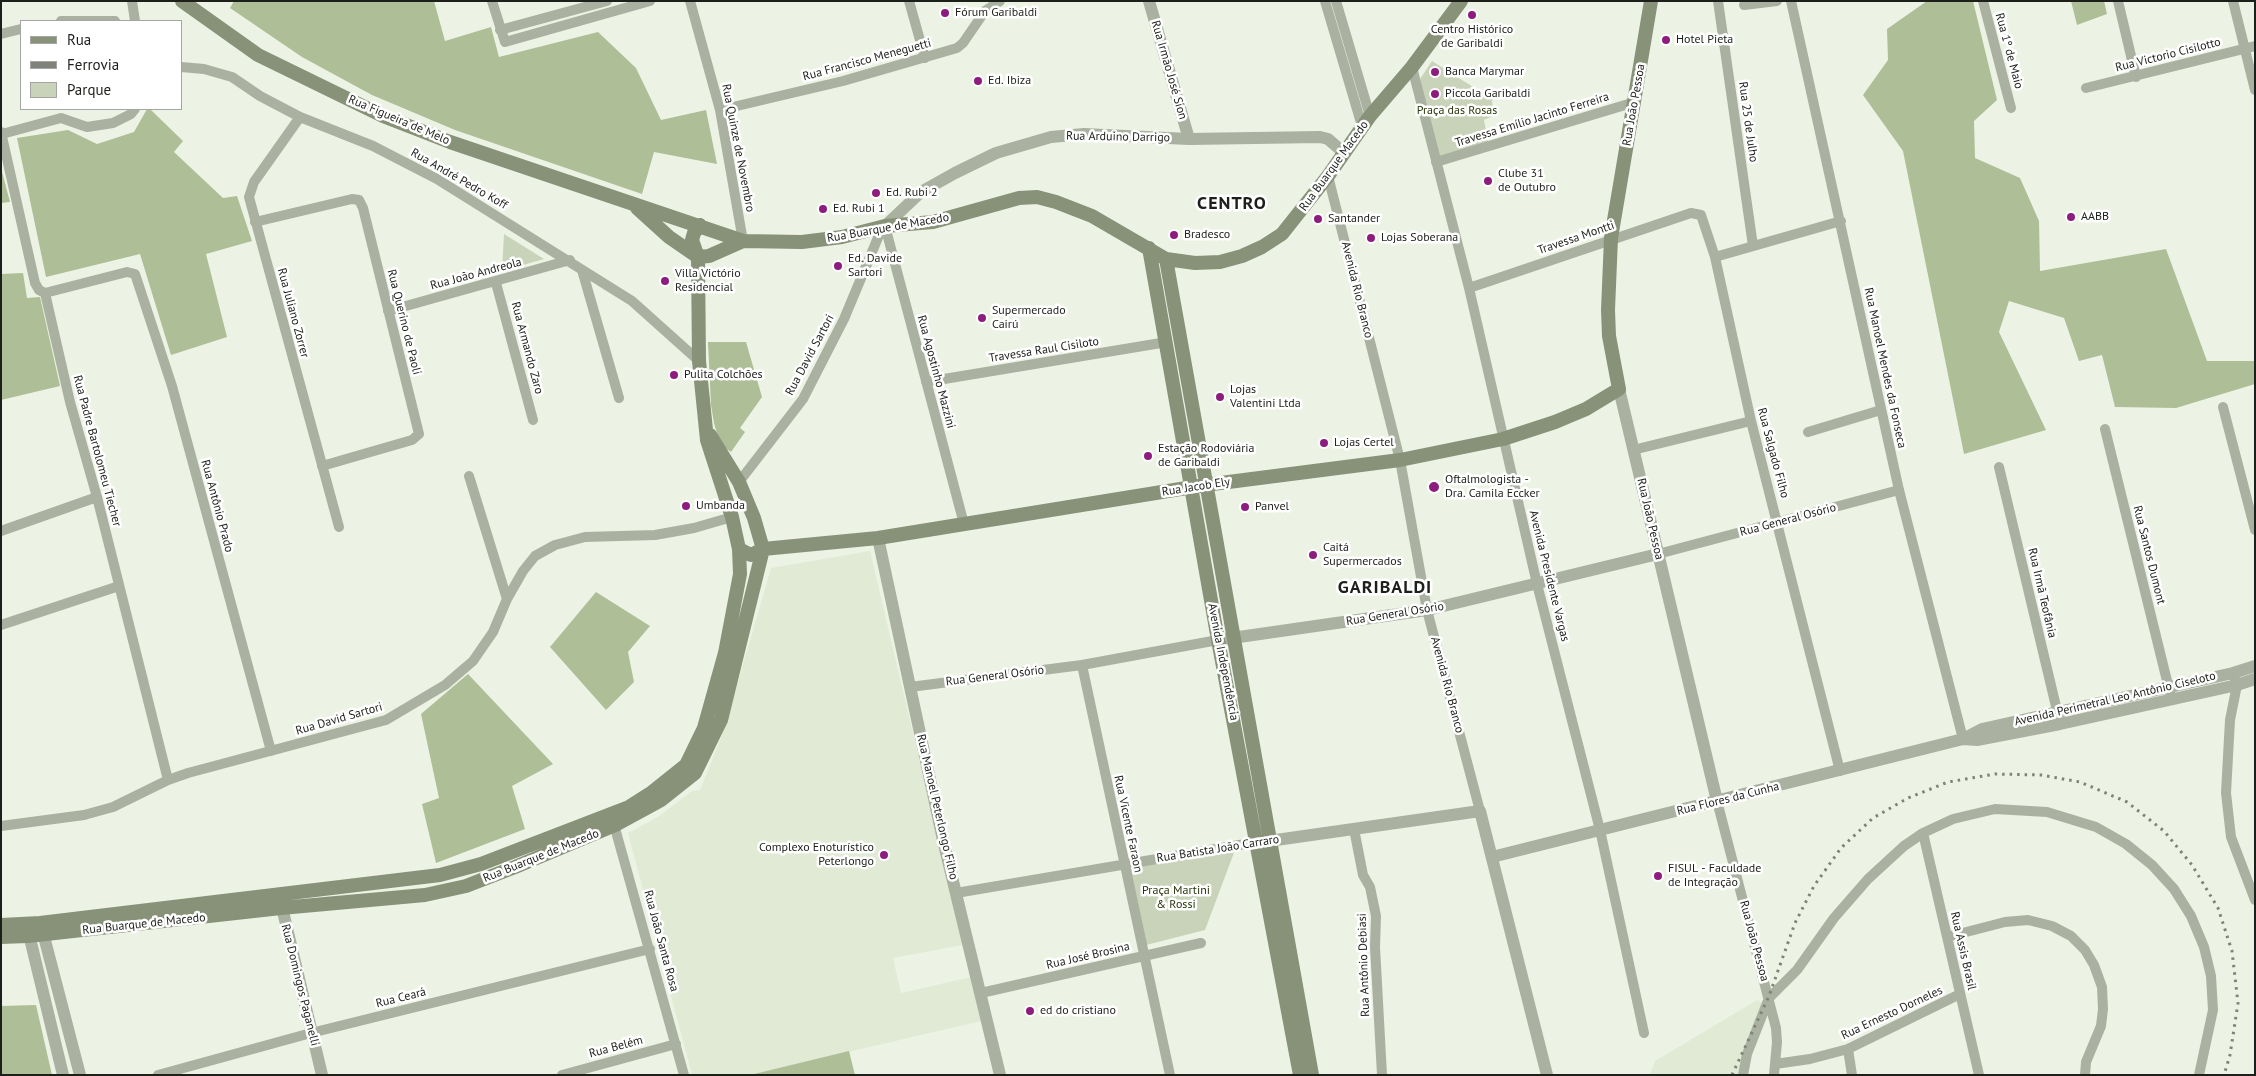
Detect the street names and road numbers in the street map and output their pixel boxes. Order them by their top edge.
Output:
street label: Rua 1º de Maio [1992,11,2026,91]
street label: Rua Irmão José Sion [1148,19,1190,121]
street label: Rua Victorio Cisilotto [2114,35,2222,75]
street label: Rua Francisco Meneguetti [801,36,933,84]
street label: Rua João Pessoa [1620,63,1648,147]
street label: Rua 25 de Julho [1735,81,1761,163]
street label: Rua Quinze de Novembro [719,83,757,213]
street label: Travessa Emílio Jacinto Ferreira [1453,90,1611,150]
street label: Rua Figueira de Melo [346,92,452,148]
street label: Rua Buarque Macedo [1296,118,1372,214]
street label: Rua Arduino Darrigo [1066,129,1170,145]
street label: Rua André Pedro Koff [408,145,510,213]
street label: Rua Buarque de Macedo [826,210,950,246]
street label: Travessa Montti [1536,218,1616,258]
street label: Avenida Rio Branco [1338,240,1376,340]
street label: Rua João Andreola [429,255,523,293]
street label: Rua Juliano Zorrer [274,267,312,359]
street label: Rua Querino de Paoli [384,268,424,376]
street label: Rua Manoel Mendes da Fonseca [1861,286,1909,450]
street label: Rua Armando Zaro [508,300,546,396]
street label: Rua David Sartori [783,312,837,398]
street label: Rua Agostinho Mazzini [914,314,958,430]
street label: Travessa Raul Cisiloto [988,334,1100,366]
street label: Rua Padre Bartolomeu Tiecher [70,374,124,528]
street label: Rua Salgado Filho [1754,406,1792,500]
street label: Rua Antônio Prado [198,458,236,554]
street label: Rua Jacob Ely [1161,475,1231,499]
street label: Rua João Pessoa [1634,477,1666,561]
street label: Rua General Osório [1738,500,1838,540]
street label: Rua Santos Dumont [2130,504,2168,606]
street label: Avenida Presidente Vargas [1526,509,1572,643]
street label: Rua Irmã Teofânia [2025,547,2059,639]
street label: Rua General Osório [1345,599,1445,629]
street label: Avenida Independência [1205,602,1241,722]
street label: Avenida Rio Branco [1427,635,1467,735]
street label: Rua General Osório [945,663,1045,689]
street label: Avenida Perimetral Leo Antônio Ciseloto [2013,669,2217,729]
street label: Rua David Sartori [294,700,384,738]
street label: Rua Manoel Peterlongo Filho [913,733,961,881]
street label: Rua Vicente Faraon [1111,774,1145,874]
street label: Rua Flores da Cunha [1675,779,1781,819]
street label: Rua Buarque de Macedo [481,826,601,886]
street label: Rua Batista João Carraro [1156,832,1280,866]
street label: Rua João Santa Rosa [641,889,681,993]
street label: Rua João Pessoa [1736,899,1772,983]
street label: Rua Buarque de Macedo [82,910,206,938]
street label: Rua Assis Brasil [1947,910,1979,992]
street label: Rua Antônio Debiasi [1355,913,1373,1017]
street label: Rua Domingos Paganelli [278,923,322,1047]
street label: Rua José Brosina [1045,939,1131,973]
street label: Rua Ernesto Dorneles [1839,983,1945,1043]
street label: Rua Ceará [374,985,428,1011]
street label: Rua Belém [588,1033,644,1061]

